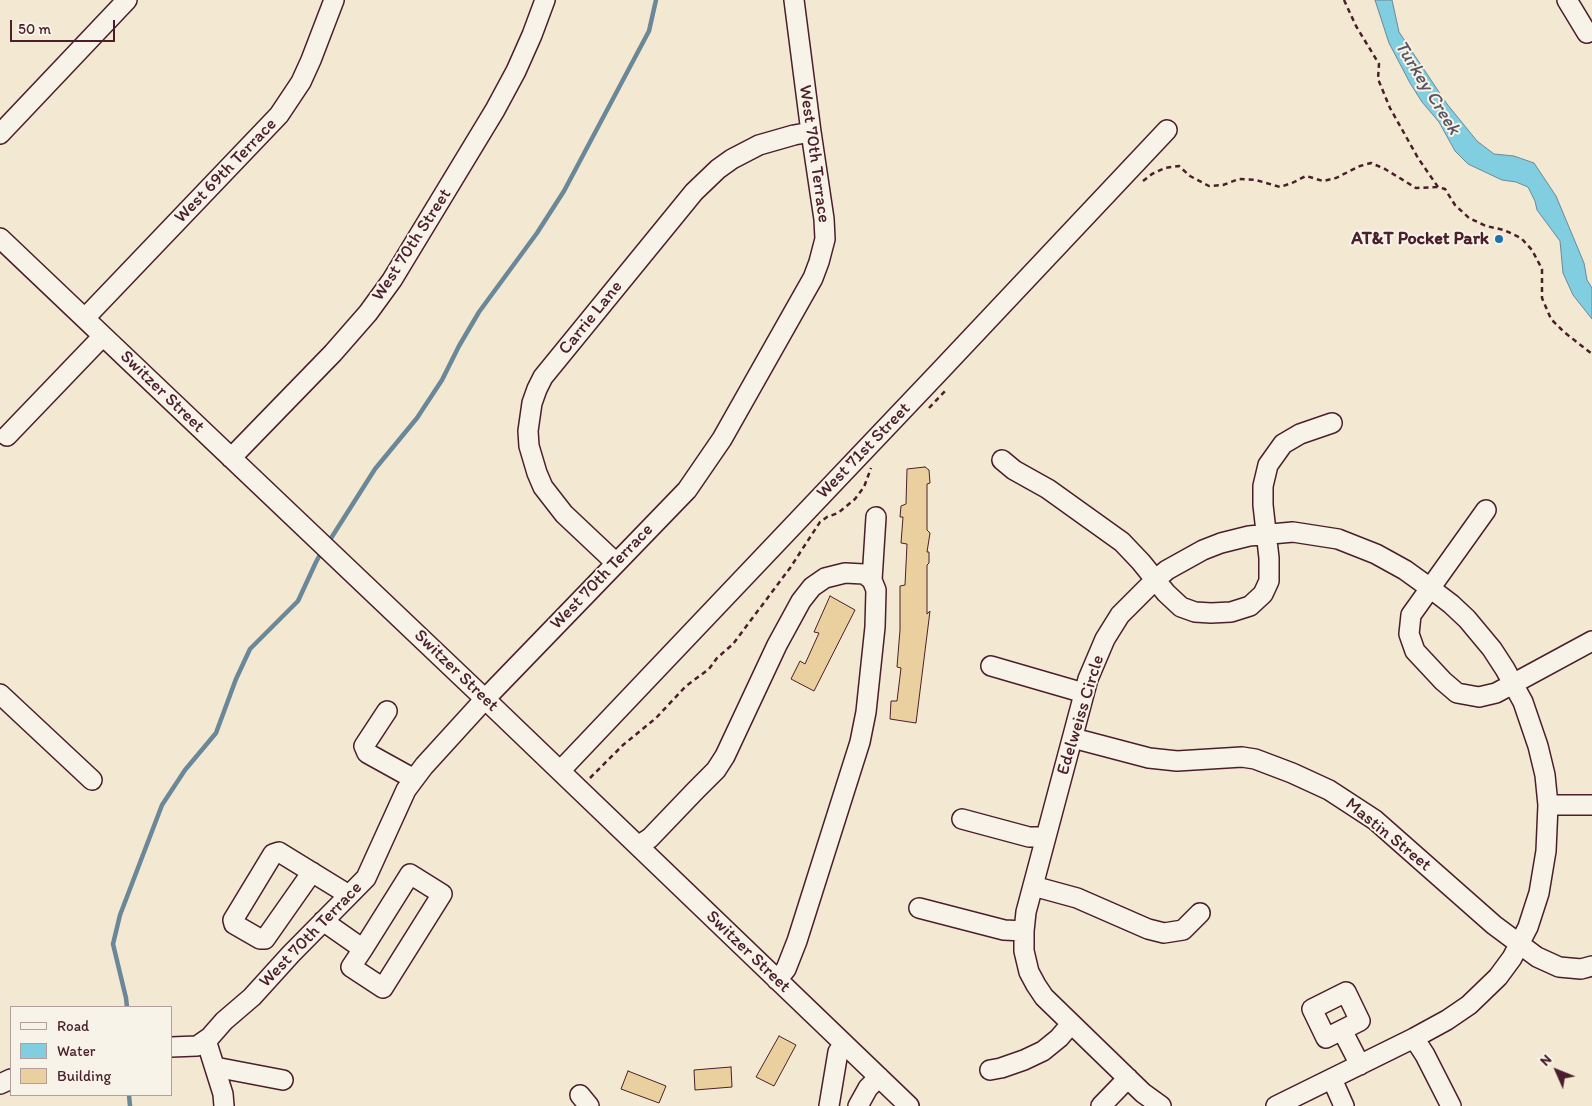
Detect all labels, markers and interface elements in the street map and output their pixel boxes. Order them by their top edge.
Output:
scale bar [12,10,118,42]
text: 50 m [18,20,51,38]
water label: Turkey Creek [1389,37,1465,139]
street label: West 70th Terrace [794,84,834,224]
street label: West 69th Terrace [170,114,282,228]
street label: West 70th Street [368,185,456,305]
place label: AT&T Pocket Park [1351,228,1489,250]
marker: AT&T Pocket Park [1493,233,1505,245]
street label: Carrie Lane [554,276,628,360]
street label: Switzer Street [115,346,209,438]
street label: West 71st Street [813,398,915,504]
street label: West 70th Terrace [546,520,658,634]
street label: Switzer Street [409,625,503,717]
street label: Edelweiss Circle [1053,653,1109,777]
street label: Mastin Street [1341,794,1435,876]
street label: West 70th Terrace [255,878,367,992]
street label: Switzer Street [701,906,795,998]
legend [10,1006,172,1096]
text: Road [57,1017,89,1035]
text: Water [57,1042,95,1060]
north arrow [1532,1046,1582,1096]
text: N [1536,1051,1555,1070]
text: Building [57,1067,111,1085]

